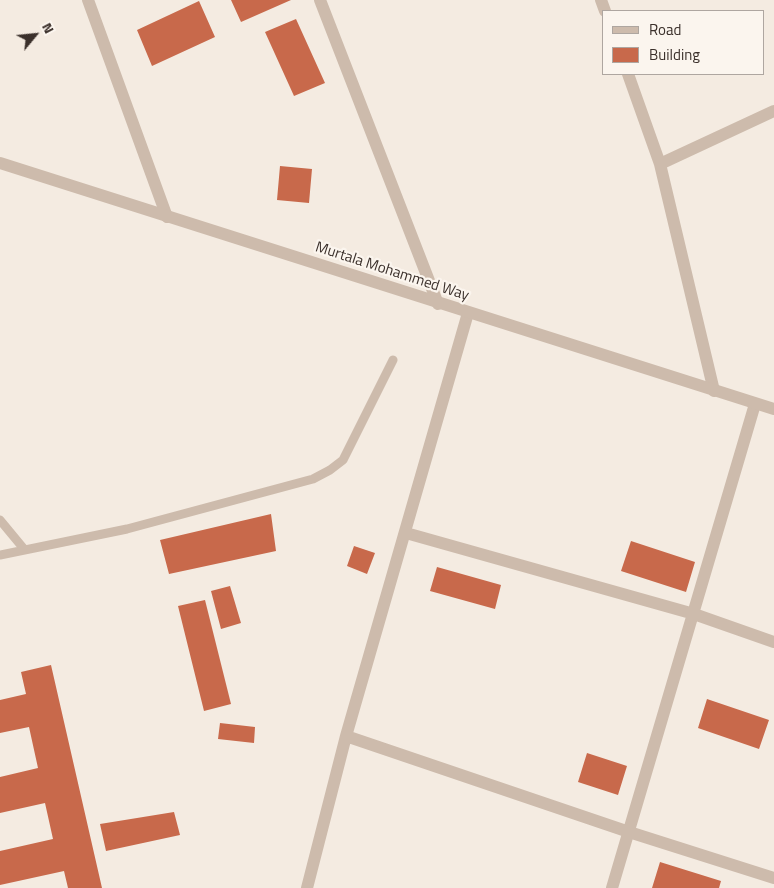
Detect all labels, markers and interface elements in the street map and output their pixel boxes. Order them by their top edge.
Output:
north arrow [10,10,60,60]
legend [602,10,764,75]
text: Road [649,18,681,41]
text: N [37,19,60,37]
text: Building [649,43,700,66]
street label: Murtala Mohammed Way [313,239,471,305]

